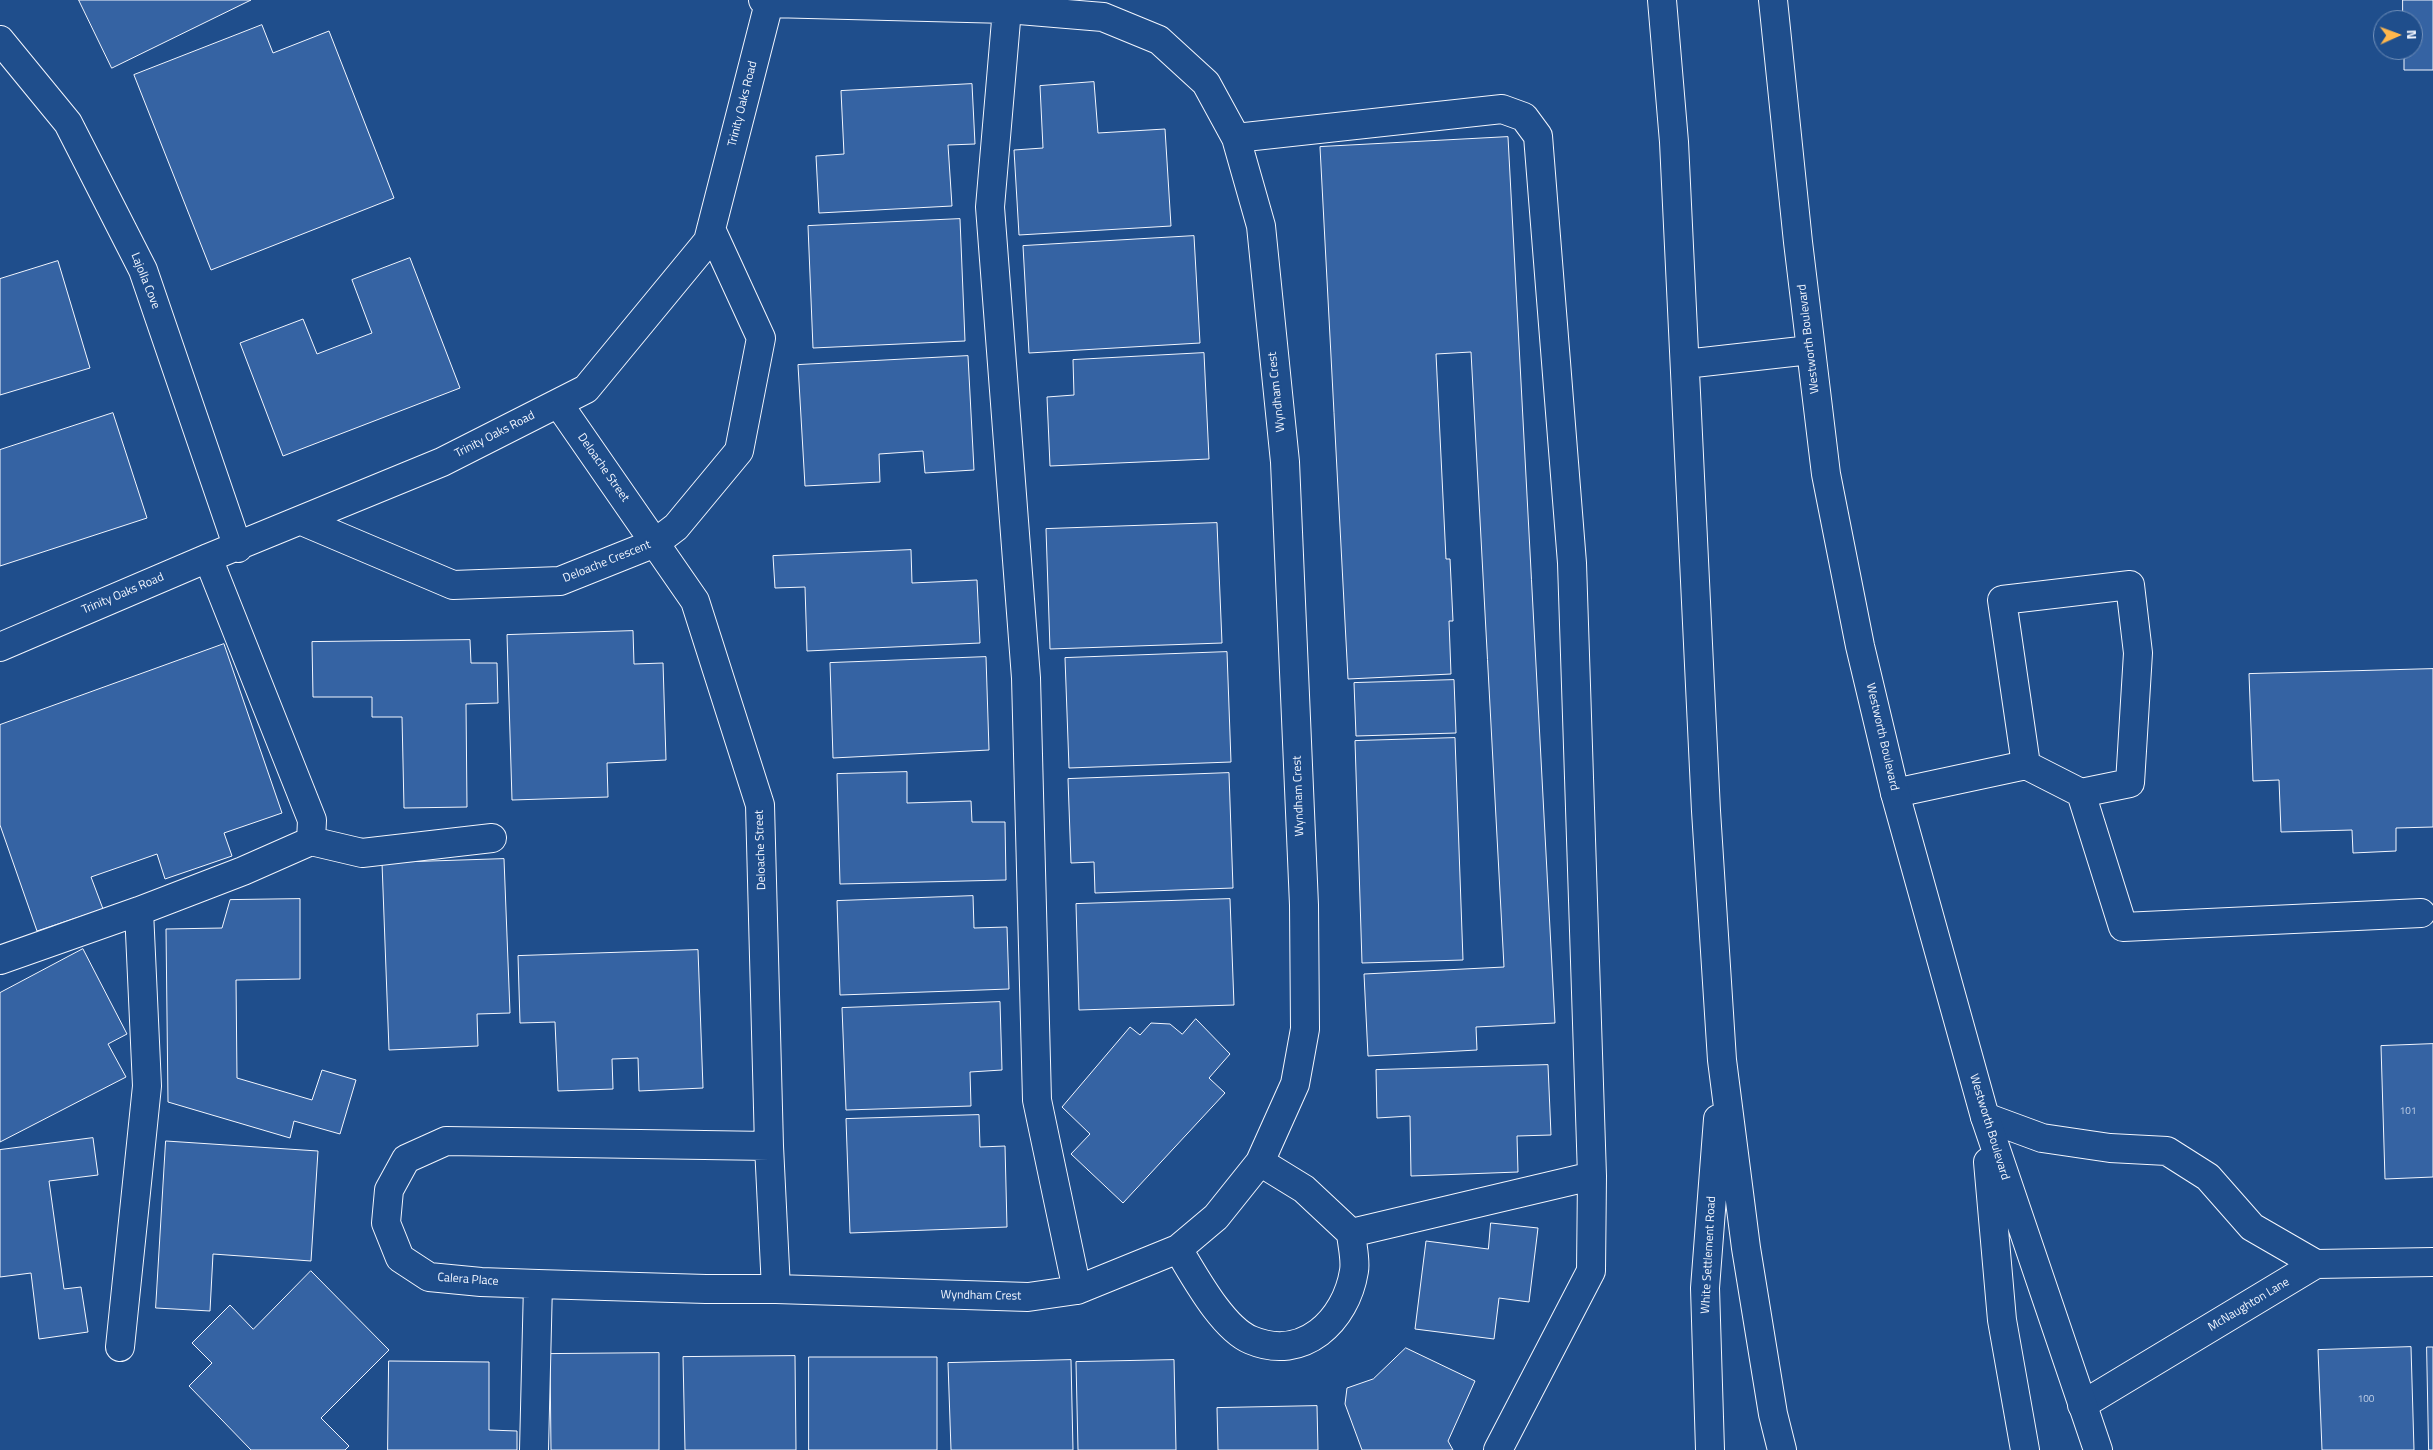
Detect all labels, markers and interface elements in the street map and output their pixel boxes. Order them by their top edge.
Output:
north arrow [2373,10,2423,60]
text: N [2402,29,2423,40]
street label: Trinity Oaks Road [725,60,761,148]
street label: Lajolla Cove [127,251,163,311]
street label: Westworth Boulevard [1795,284,1823,394]
street label: Wyndham Crest [1266,351,1288,433]
street label: Trinity Oaks Road [453,409,537,461]
street label: Deloache Street [574,431,632,505]
street label: Deloache Crescent [561,538,653,586]
street label: Trinity Oaks Road [80,570,166,618]
street label: Westworth Boulevard [1863,682,1901,792]
street label: Wyndham Crest [1290,755,1308,837]
street label: Deloache Street [752,810,770,890]
street label: Westworth Boulevard [1966,1072,2012,1182]
house number: 101 [2400,1106,2416,1118]
street label: White Settlement Road [1699,1196,1719,1314]
street label: Calera Place [437,1271,499,1289]
street label: McNaughton Lane [2206,1275,2292,1335]
street label: Wyndham Crest [941,1288,1021,1304]
house number: 100 [2358,1394,2374,1406]

